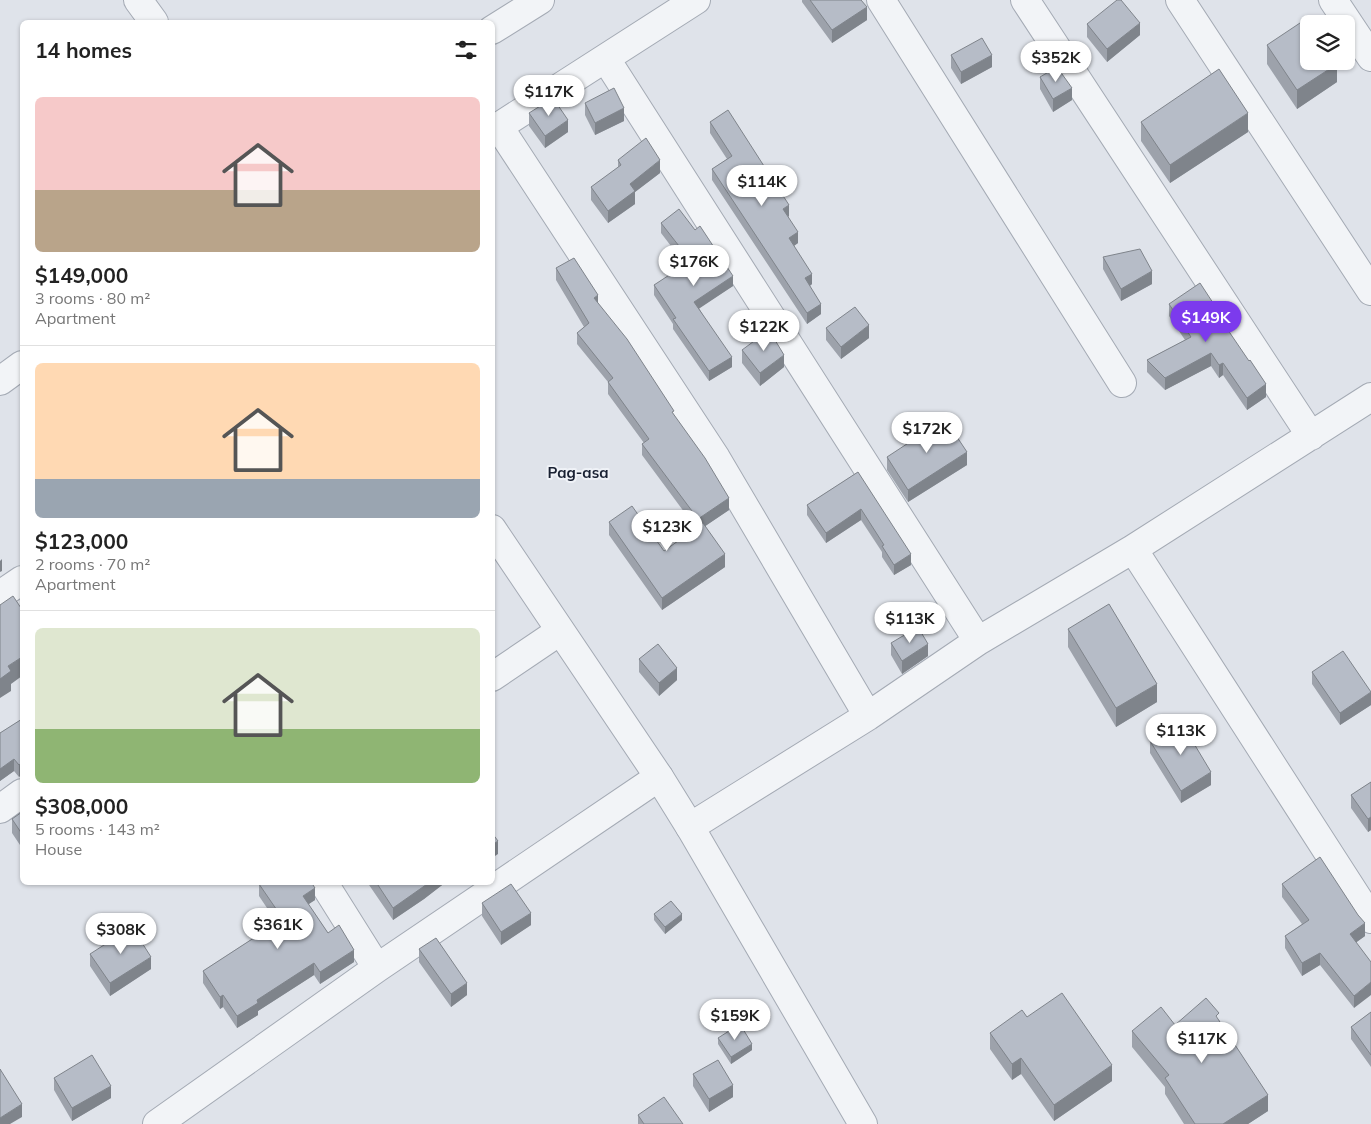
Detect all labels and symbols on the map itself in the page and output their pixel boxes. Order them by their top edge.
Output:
pin: $352K [1021,41,1091,83]
pin: $117K [514,74,584,117]
pin: $114K [727,164,797,207]
pin: $176K [659,244,729,287]
pin: $149K [1171,300,1241,343]
pin: $122K [729,310,799,352]
pin: $172K [892,412,962,454]
district label: Pag-asa [548,463,608,482]
pin: $123K [632,510,702,552]
pin: $113K [875,602,945,644]
pin: $113K [1146,714,1216,756]
pin: $361K [243,908,313,950]
pin: $308K [86,912,156,955]
pin: $159K [700,998,770,1041]
pin: $117K [1167,1022,1237,1064]

